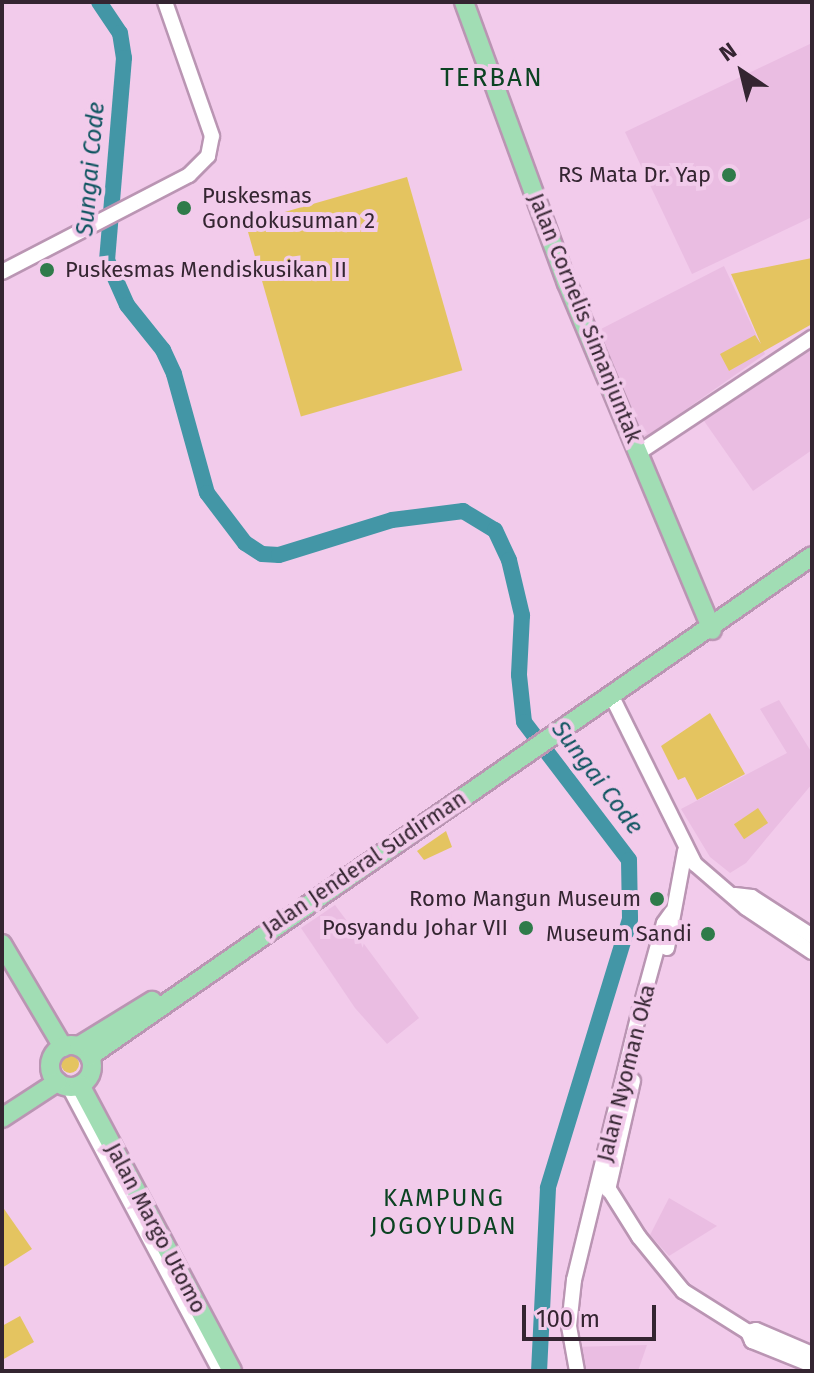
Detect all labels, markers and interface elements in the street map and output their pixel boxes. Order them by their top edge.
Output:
north arrow [702,32,782,112]
text: N [714,37,742,67]
district label: TERBAN [440,62,544,94]
water label: Sungai Code [71,101,111,237]
place label: RS Mata Dr. Yap [558,162,711,188]
marker: RS Mata Dr. Yap [718,164,740,186]
place label: Puskesmas Gondokusuman 2 [202,182,375,234]
street label: Jalan Cornelis Simanjuntak [523,189,647,447]
marker: Puskesmas Gondokusuman 2 [173,197,195,219]
place label: Puskesmas Mendiskusikan II [65,257,347,283]
marker: Puskesmas Mendiskusikan II [36,259,58,281]
water label: Sungai Code [545,716,649,840]
street label: Jalan Jenderal Sudirman [257,785,471,941]
place label: Romo Mangun Museum [409,886,641,912]
marker: Romo Mangun Museum [648,890,666,908]
place label: Posyandu Johar VII [322,915,508,941]
marker: Posyandu Johar VII [515,917,537,939]
place label: Museum Sandi [546,921,692,947]
marker: Museum Sandi [699,925,717,943]
street label: Jalan Nyoman Oka [591,982,661,1164]
street label: Jalan Margo Utomo [100,1138,212,1318]
district label: KAMPUNG JOGOYUDAN [370,1185,518,1241]
scale bar [526,1289,660,1339]
text: 100 m [536,1305,600,1333]

